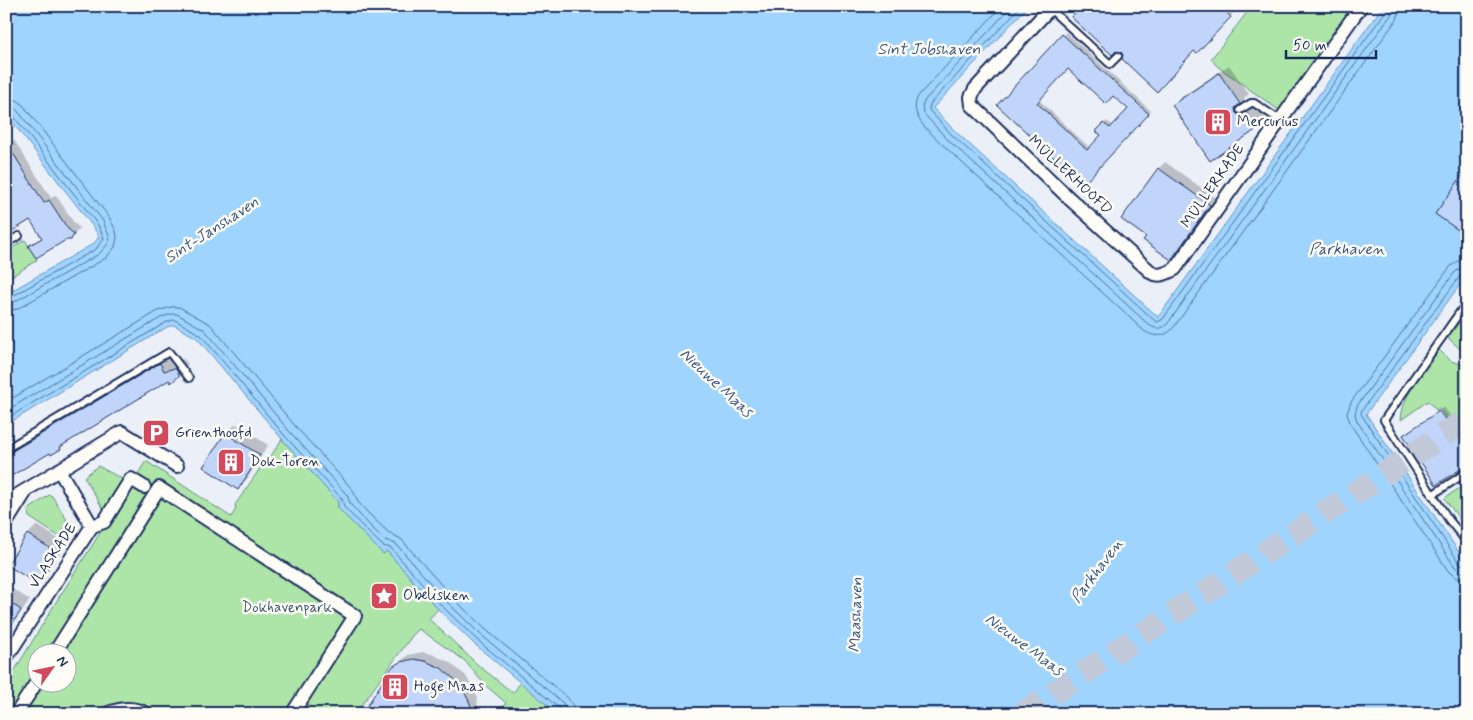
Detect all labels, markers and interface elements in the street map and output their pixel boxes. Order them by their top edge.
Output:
scale bar [1286,28,1376,60]
text: 50 m [1293,36,1327,56]
water label: Sint Jobshaven [878,39,980,60]
building icon: Mercurius [1203,107,1233,137]
place label: Mercurius [1237,112,1299,132]
street label: MÜLLERHOOFD [1024,131,1116,219]
street label: MÜLLERKADE [1177,140,1250,232]
water label: Sint-Janshaven [161,192,263,268]
water label: Parkhaven [1309,239,1385,260]
water label: Nieuwe Maas [675,344,758,423]
parking icon: Grienthoofd [141,418,171,448]
place label: Grienthoofd [175,423,252,443]
building icon: Dok-Toren [216,447,246,477]
place label: Dok-Toren [250,452,321,472]
street label: VLASKADE [24,519,82,593]
water label: Parkhaven [1066,534,1128,607]
water label: Maashaven [844,577,868,653]
place icon: Obelisken [369,581,399,611]
place label: Obelisken [403,586,471,606]
park label: Dokhavenpark [242,598,333,618]
water label: Nieuwe Maas [981,609,1068,682]
north arrow [28,642,78,692]
text: N [52,653,72,670]
building icon: Hoge Maas [380,672,410,702]
place label: Hoge Maas [414,677,484,698]

